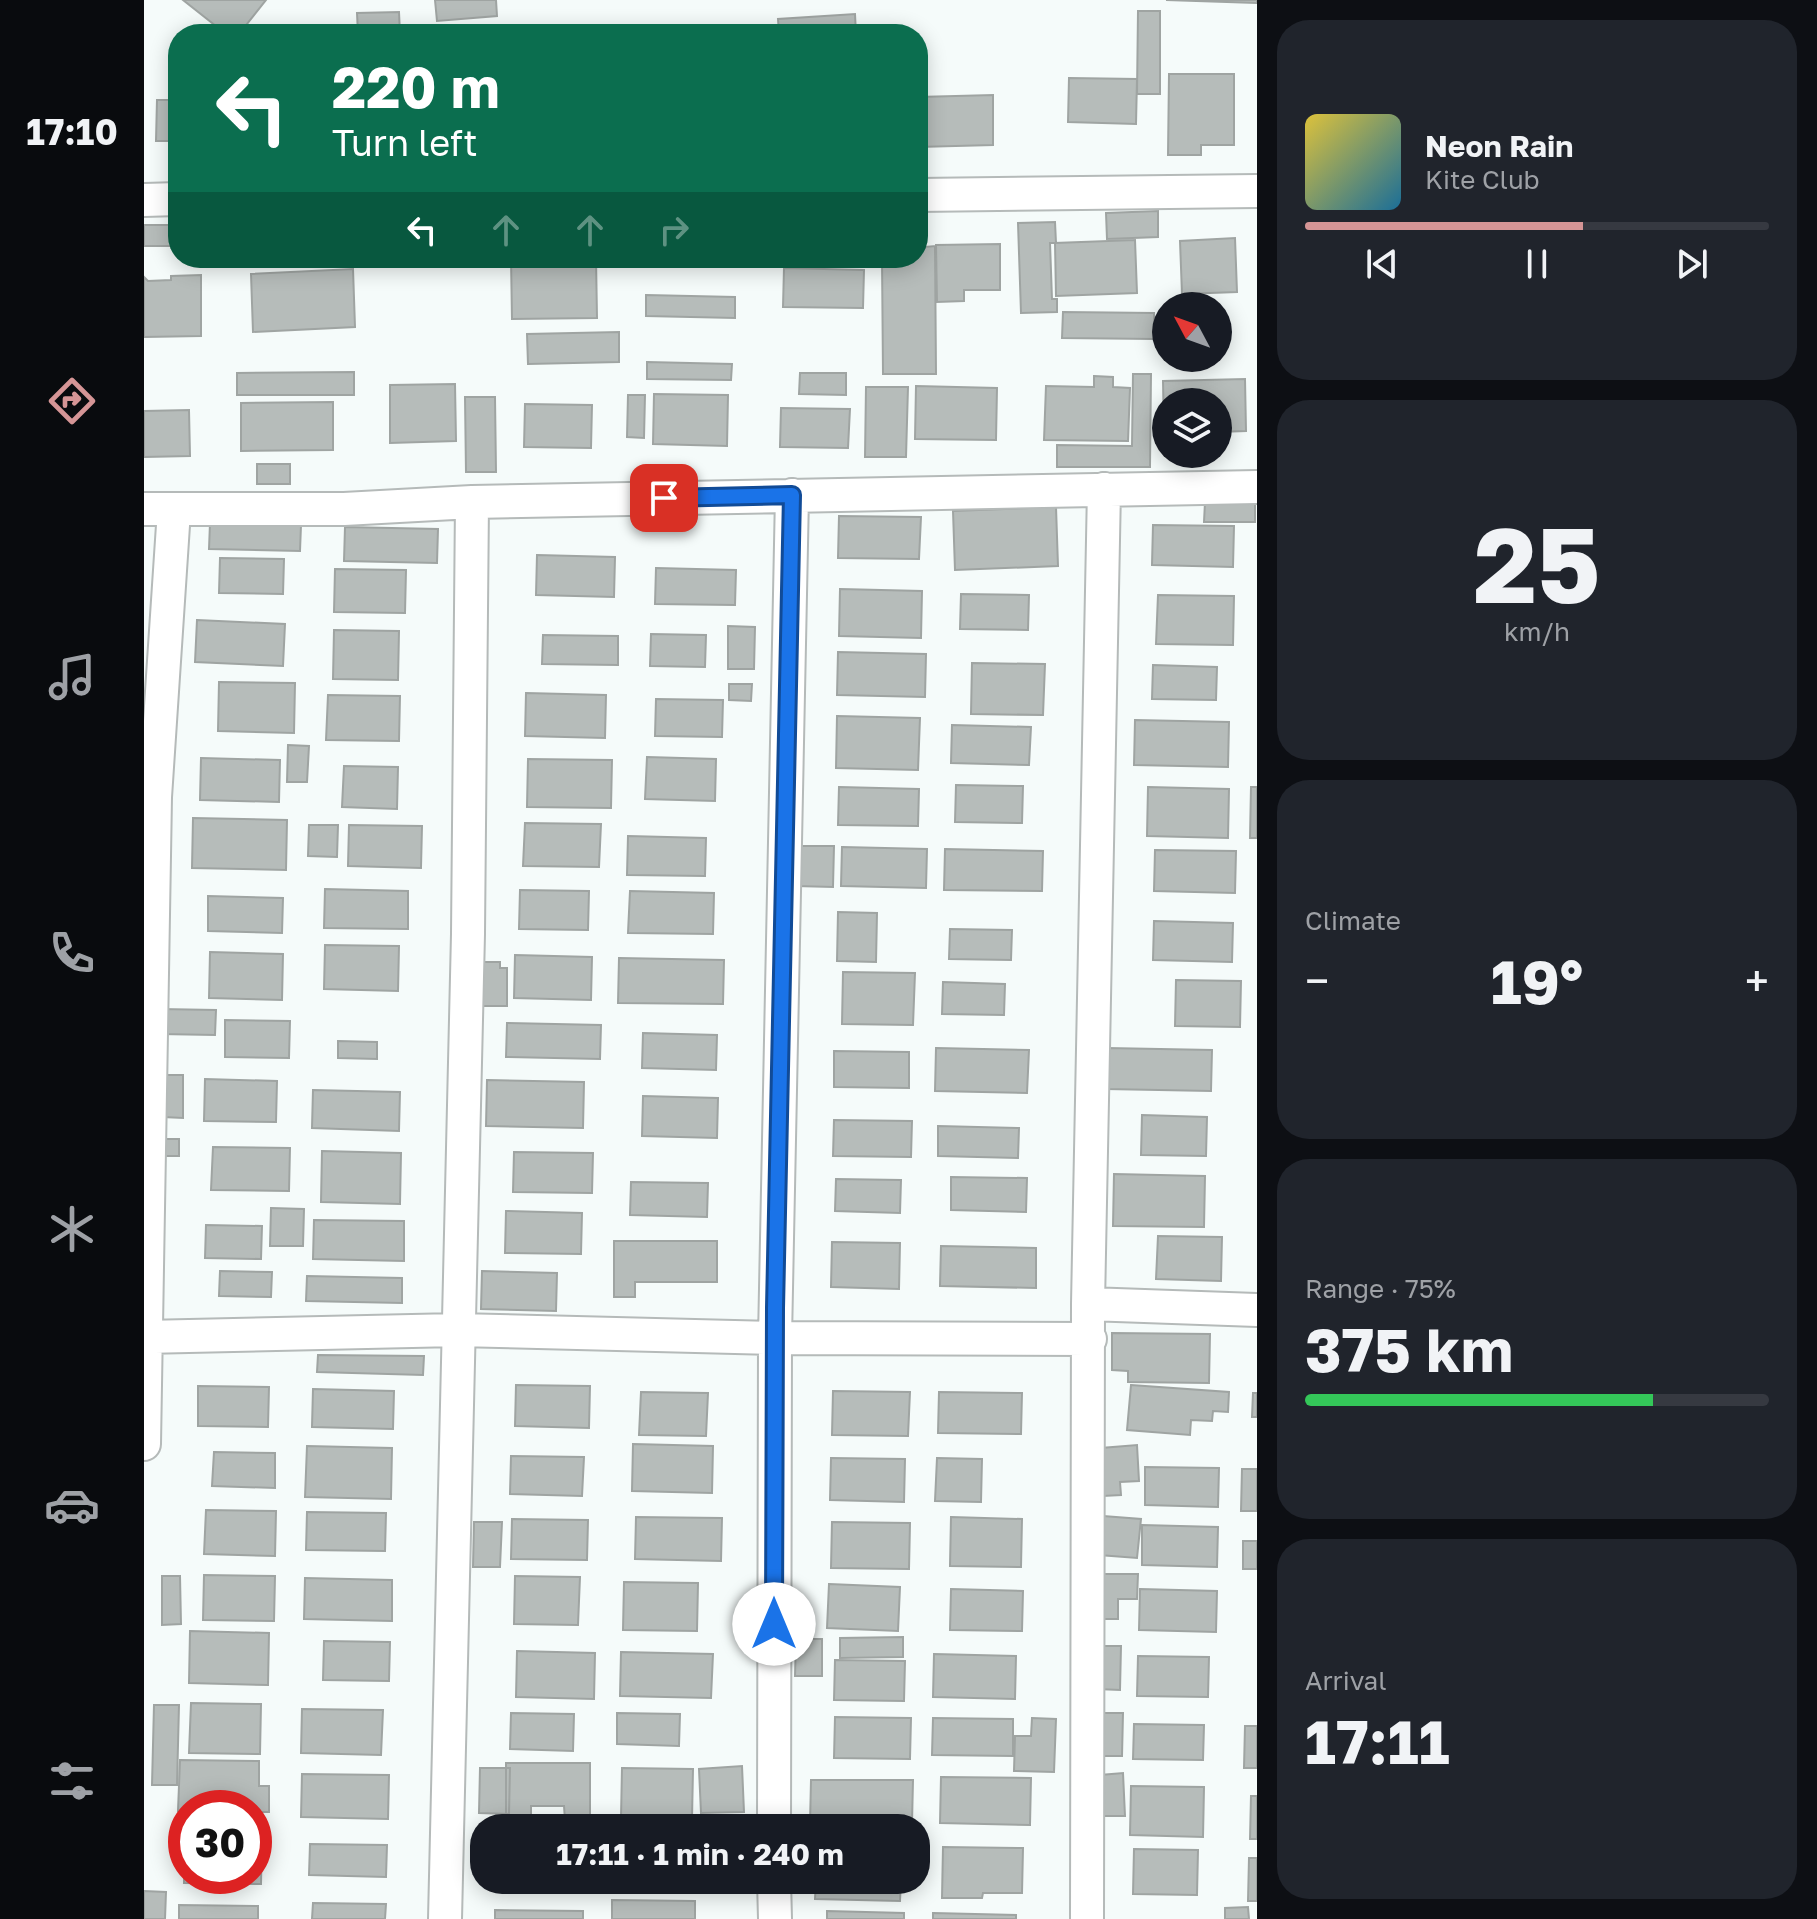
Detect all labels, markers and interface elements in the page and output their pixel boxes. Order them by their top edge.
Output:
text: 220 m [332,53,500,120]
icon: left [200,56,304,160]
text: 17:10 [26,110,118,153]
text: Turn left [332,121,478,164]
text: Neon Rain [1425,128,1573,164]
text: Kite Club [1425,164,1540,195]
icon: left [400,208,444,252]
icon: ahead [484,208,528,252]
icon: ahead [568,208,612,252]
icon: right [652,208,696,252]
icon: previous [1360,242,1404,286]
icon: pause [1515,242,1559,286]
icon: next [1670,242,1714,286]
north arrow [1152,292,1232,372]
map controls [1152,292,1232,468]
icon: directions [44,373,100,429]
button: layers [1152,388,1232,468]
pin [630,464,698,532]
icon: arrive [642,476,686,520]
text: 25 [1474,501,1600,626]
text: km/h [1504,616,1570,647]
icon: music [44,649,100,705]
text: Climate [1305,905,1401,936]
icon: phone [44,925,100,981]
text: 19° [1491,945,1583,1017]
text: − [1305,954,1329,1007]
text: + [1745,954,1769,1007]
icon: climate [44,1201,100,1257]
text: Range · 75% [1305,1273,1456,1304]
text: 375 km [1305,1313,1513,1385]
icon: car [44,1477,100,1533]
position arrow [732,1582,816,1666]
text: Arrival [1305,1665,1386,1696]
text: 17:11 [1305,1705,1450,1777]
icon: filters [44,1753,100,1809]
speed limit sign: 30 [168,1790,272,1894]
text: 17:11 · 1 min · 240 m [556,1836,844,1872]

